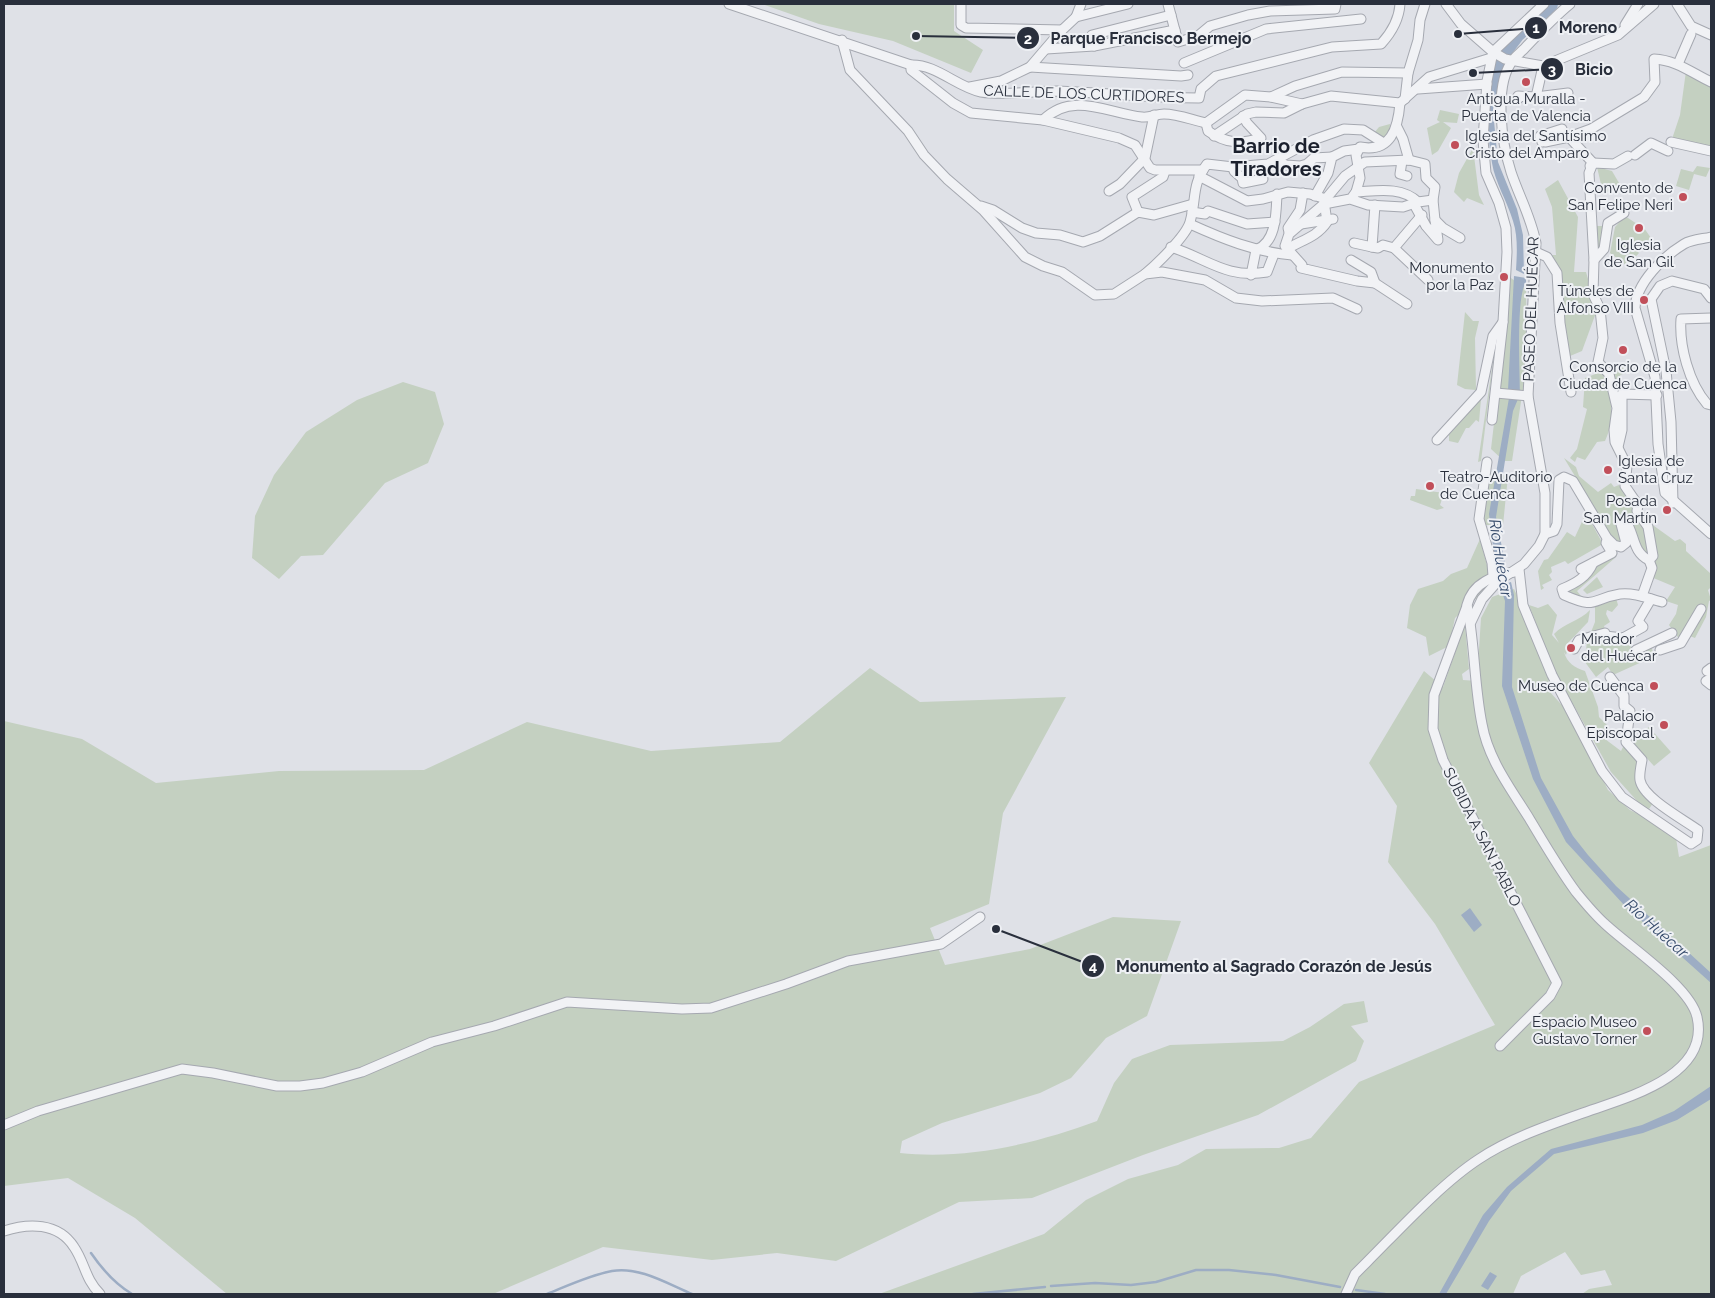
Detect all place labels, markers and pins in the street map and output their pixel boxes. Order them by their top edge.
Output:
callout: Moreno [1524,12,1627,43]
callout: Parque Francisco Bermejo [1015,23,1261,54]
callout: Bicio [1540,54,1623,85]
marker: Antigua Muralla - Puerta de Valencia [1520,76,1532,88]
place label: Antigua Muralla - Puerta de Valencia [1461,90,1591,125]
place label: Iglesia del Santísimo Cristo del Amparo [1465,127,1606,162]
marker: Iglesia del Santísimo Cristo del Amparo [1449,139,1461,151]
place label: Convento de San Felipe Neri [1568,179,1673,214]
marker: Convento de San Felipe Neri [1677,191,1689,203]
marker: Iglesia de San Gil [1633,222,1645,234]
place label: Iglesia de San Gil [1604,236,1675,271]
place label: Monumento por la Paz [1409,259,1494,294]
marker: Monumento por la Paz [1498,271,1510,283]
place label: Túneles de Alfonso VIII [1557,282,1634,317]
marker: Túneles de Alfonso VIII [1638,294,1650,306]
marker: Consorcio de la Ciudad de Cuenca [1617,344,1629,356]
place label: Consorcio de la Ciudad de Cuenca [1559,358,1687,393]
place label: Iglesia de Santa Cruz [1618,452,1693,487]
marker: Iglesia de Santa Cruz [1602,464,1614,476]
place label: Teatro-Auditorio de Cuenca [1440,468,1552,503]
marker: Teatro-Auditorio de Cuenca [1424,480,1436,492]
place label: Posada San Martín [1584,492,1657,527]
marker: Posada San Martín [1661,504,1673,516]
place label: Mirador del Huécar [1581,630,1658,665]
marker: Mirador del Huécar [1565,642,1577,654]
place label: Museo de Cuenca [1518,677,1644,695]
marker: Museo de Cuenca [1648,680,1660,692]
place label: Palacio Episcopal [1587,707,1655,742]
marker: Palacio Episcopal [1658,719,1670,731]
callout: Monumento al Sagrado Corazón de Jesús [1081,951,1443,982]
place label: Espacio Museo Gustavo Torner [1532,1013,1638,1048]
marker: Espacio Museo Gustavo Torner [1641,1025,1653,1037]

